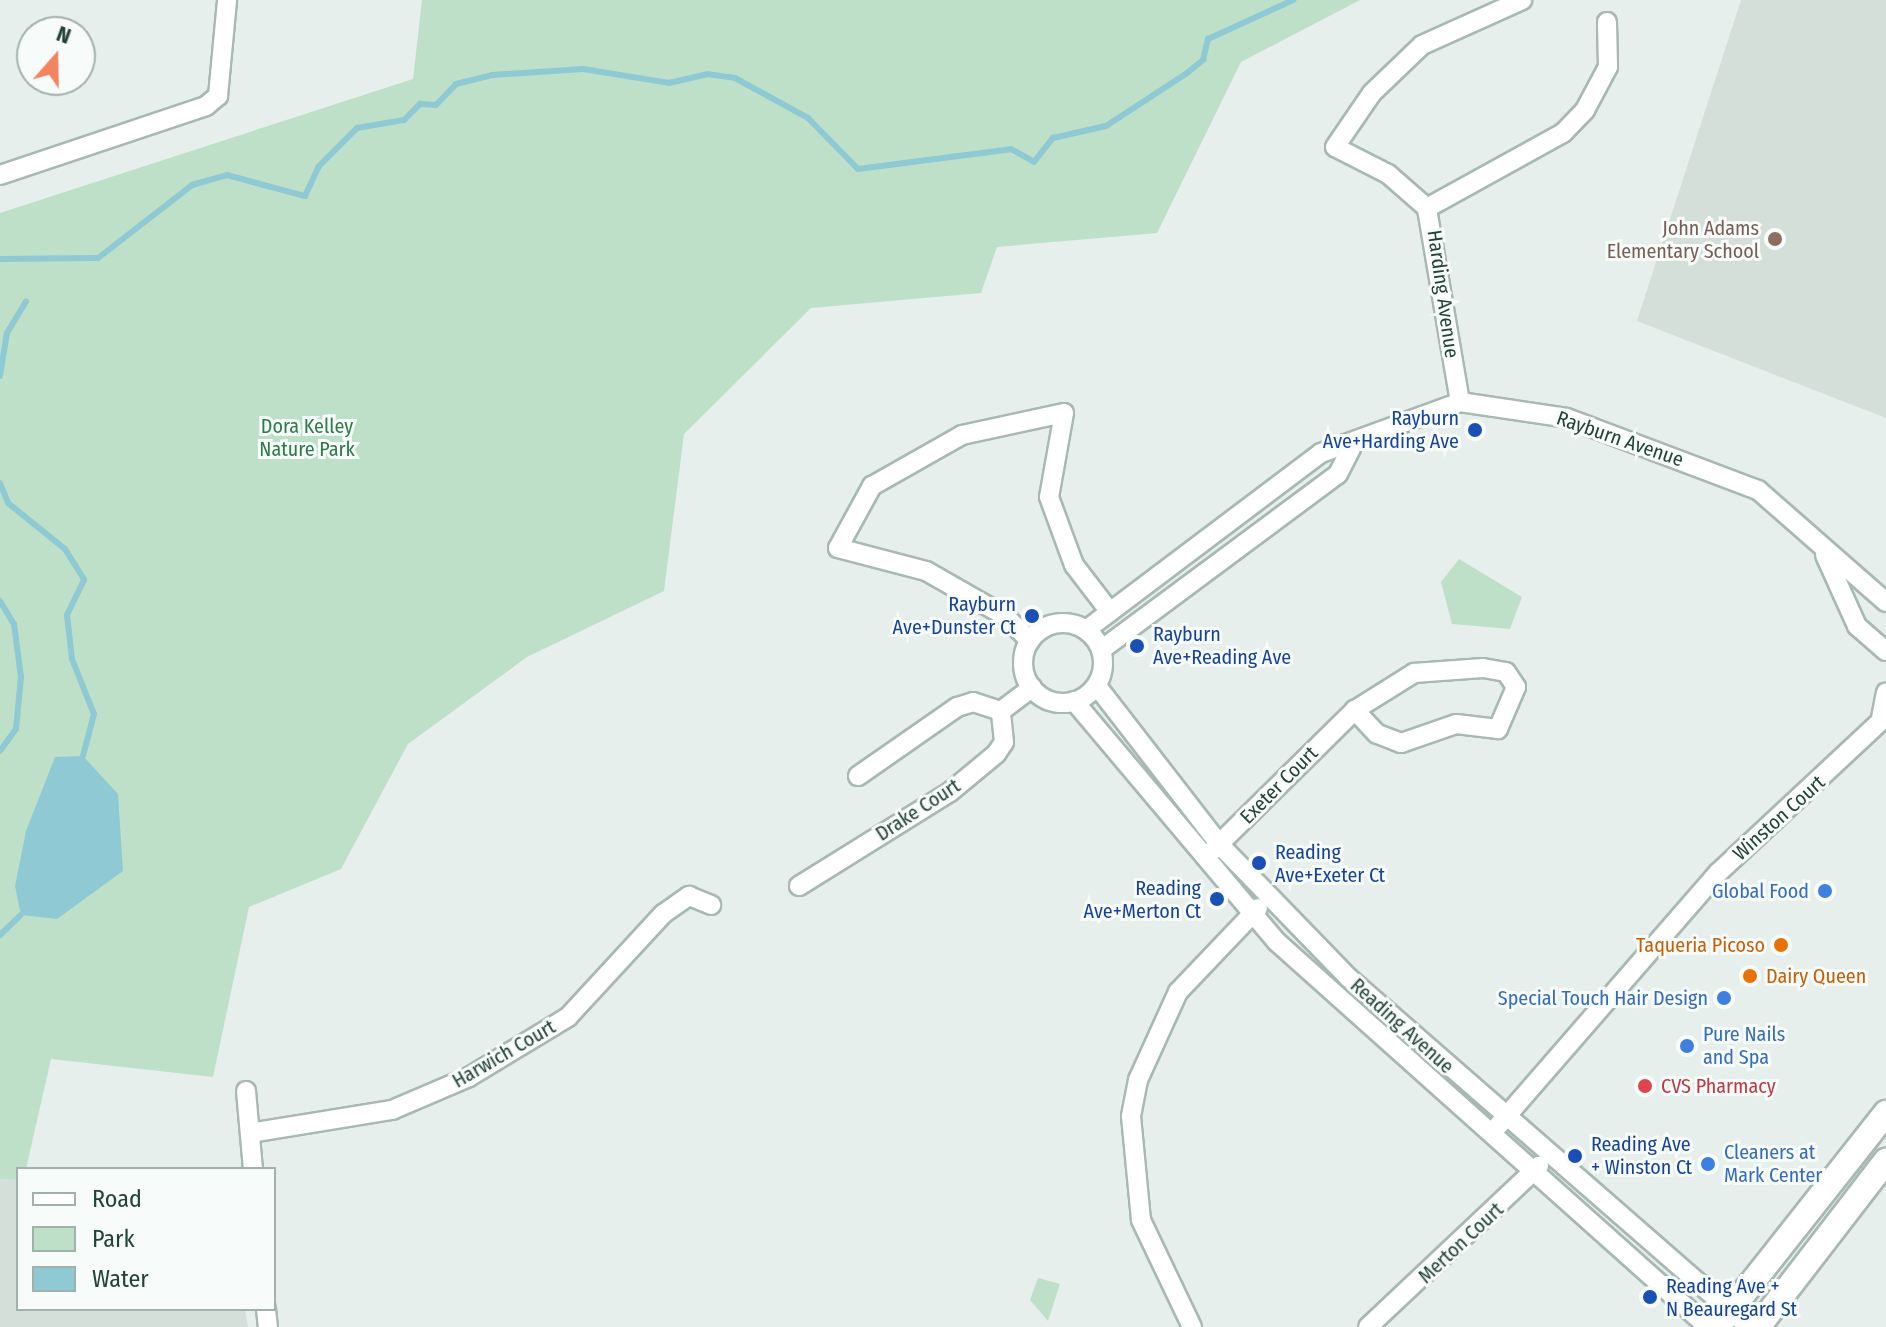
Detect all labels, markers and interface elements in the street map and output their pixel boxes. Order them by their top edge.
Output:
north arrow [16,16,96,96]
text: N [53,20,75,50]
place label: John Adams Elementary School [1607,216,1759,263]
street label: Harding Avenue [1422,229,1464,359]
marker: John Adams Elementary School [1766,230,1784,248]
place label: Rayburn Ave+Harding Ave [1323,406,1459,453]
street label: Rayburn Avenue [1553,406,1687,472]
park label: Dora Kelley Nature Park [259,414,355,461]
marker: Rayburn Ave+Harding Ave [1466,421,1484,439]
place label: Rayburn Ave+Dunster Ct [893,592,1016,639]
marker: Rayburn Ave+Dunster Ct [1023,607,1041,625]
place label: Rayburn Ave+Reading Ave [1153,622,1291,669]
marker: Rayburn Ave+Reading Ave [1128,637,1146,655]
street label: Exeter Court [1235,741,1323,829]
street label: Winston Court [1728,770,1830,866]
street label: Drake Court [871,774,965,846]
place label: Reading Ave+Exeter Ct [1275,840,1385,887]
marker: Reading Ave+Exeter Ct [1250,854,1268,872]
place label: Reading Ave+Merton Ct [1083,876,1201,923]
place label: Global Food [1712,879,1809,903]
marker: Global Food [1816,882,1834,900]
marker: Reading Ave+Merton Ct [1208,890,1226,908]
place label: Taqueria Picoso [1636,933,1765,957]
marker: Taqueria Picoso [1772,936,1790,954]
place label: Dairy Queen [1766,964,1866,988]
marker: Dairy Queen [1741,967,1759,985]
street label: Reading Avenue [1345,973,1459,1079]
place label: Special Touch Hair Design [1498,986,1708,1010]
marker: Special Touch Hair Design [1715,989,1733,1007]
street label: Harwich Court [448,1015,560,1093]
place label: Pure Nails and Spa [1703,1022,1785,1069]
marker: Pure Nails and Spa [1678,1037,1696,1055]
place label: CVS Pharmacy [1661,1074,1776,1098]
marker: CVS Pharmacy [1636,1077,1654,1095]
place label: Reading Ave + Winston Ct [1591,1132,1692,1179]
place label: Cleaners at Mark Center [1724,1140,1822,1187]
marker: Reading Ave + Winston Ct [1566,1147,1584,1165]
marker: Cleaners at Mark Center [1699,1155,1717,1173]
legend [16,1167,276,1311]
text: Road [92,1185,142,1213]
street label: Merton Court [1414,1198,1508,1288]
text: Park [92,1225,135,1253]
text: Water [92,1265,149,1293]
place label: Reading Ave + N Beauregard St [1666,1274,1797,1321]
marker: Reading Ave + N Beauregard St [1641,1288,1659,1306]

